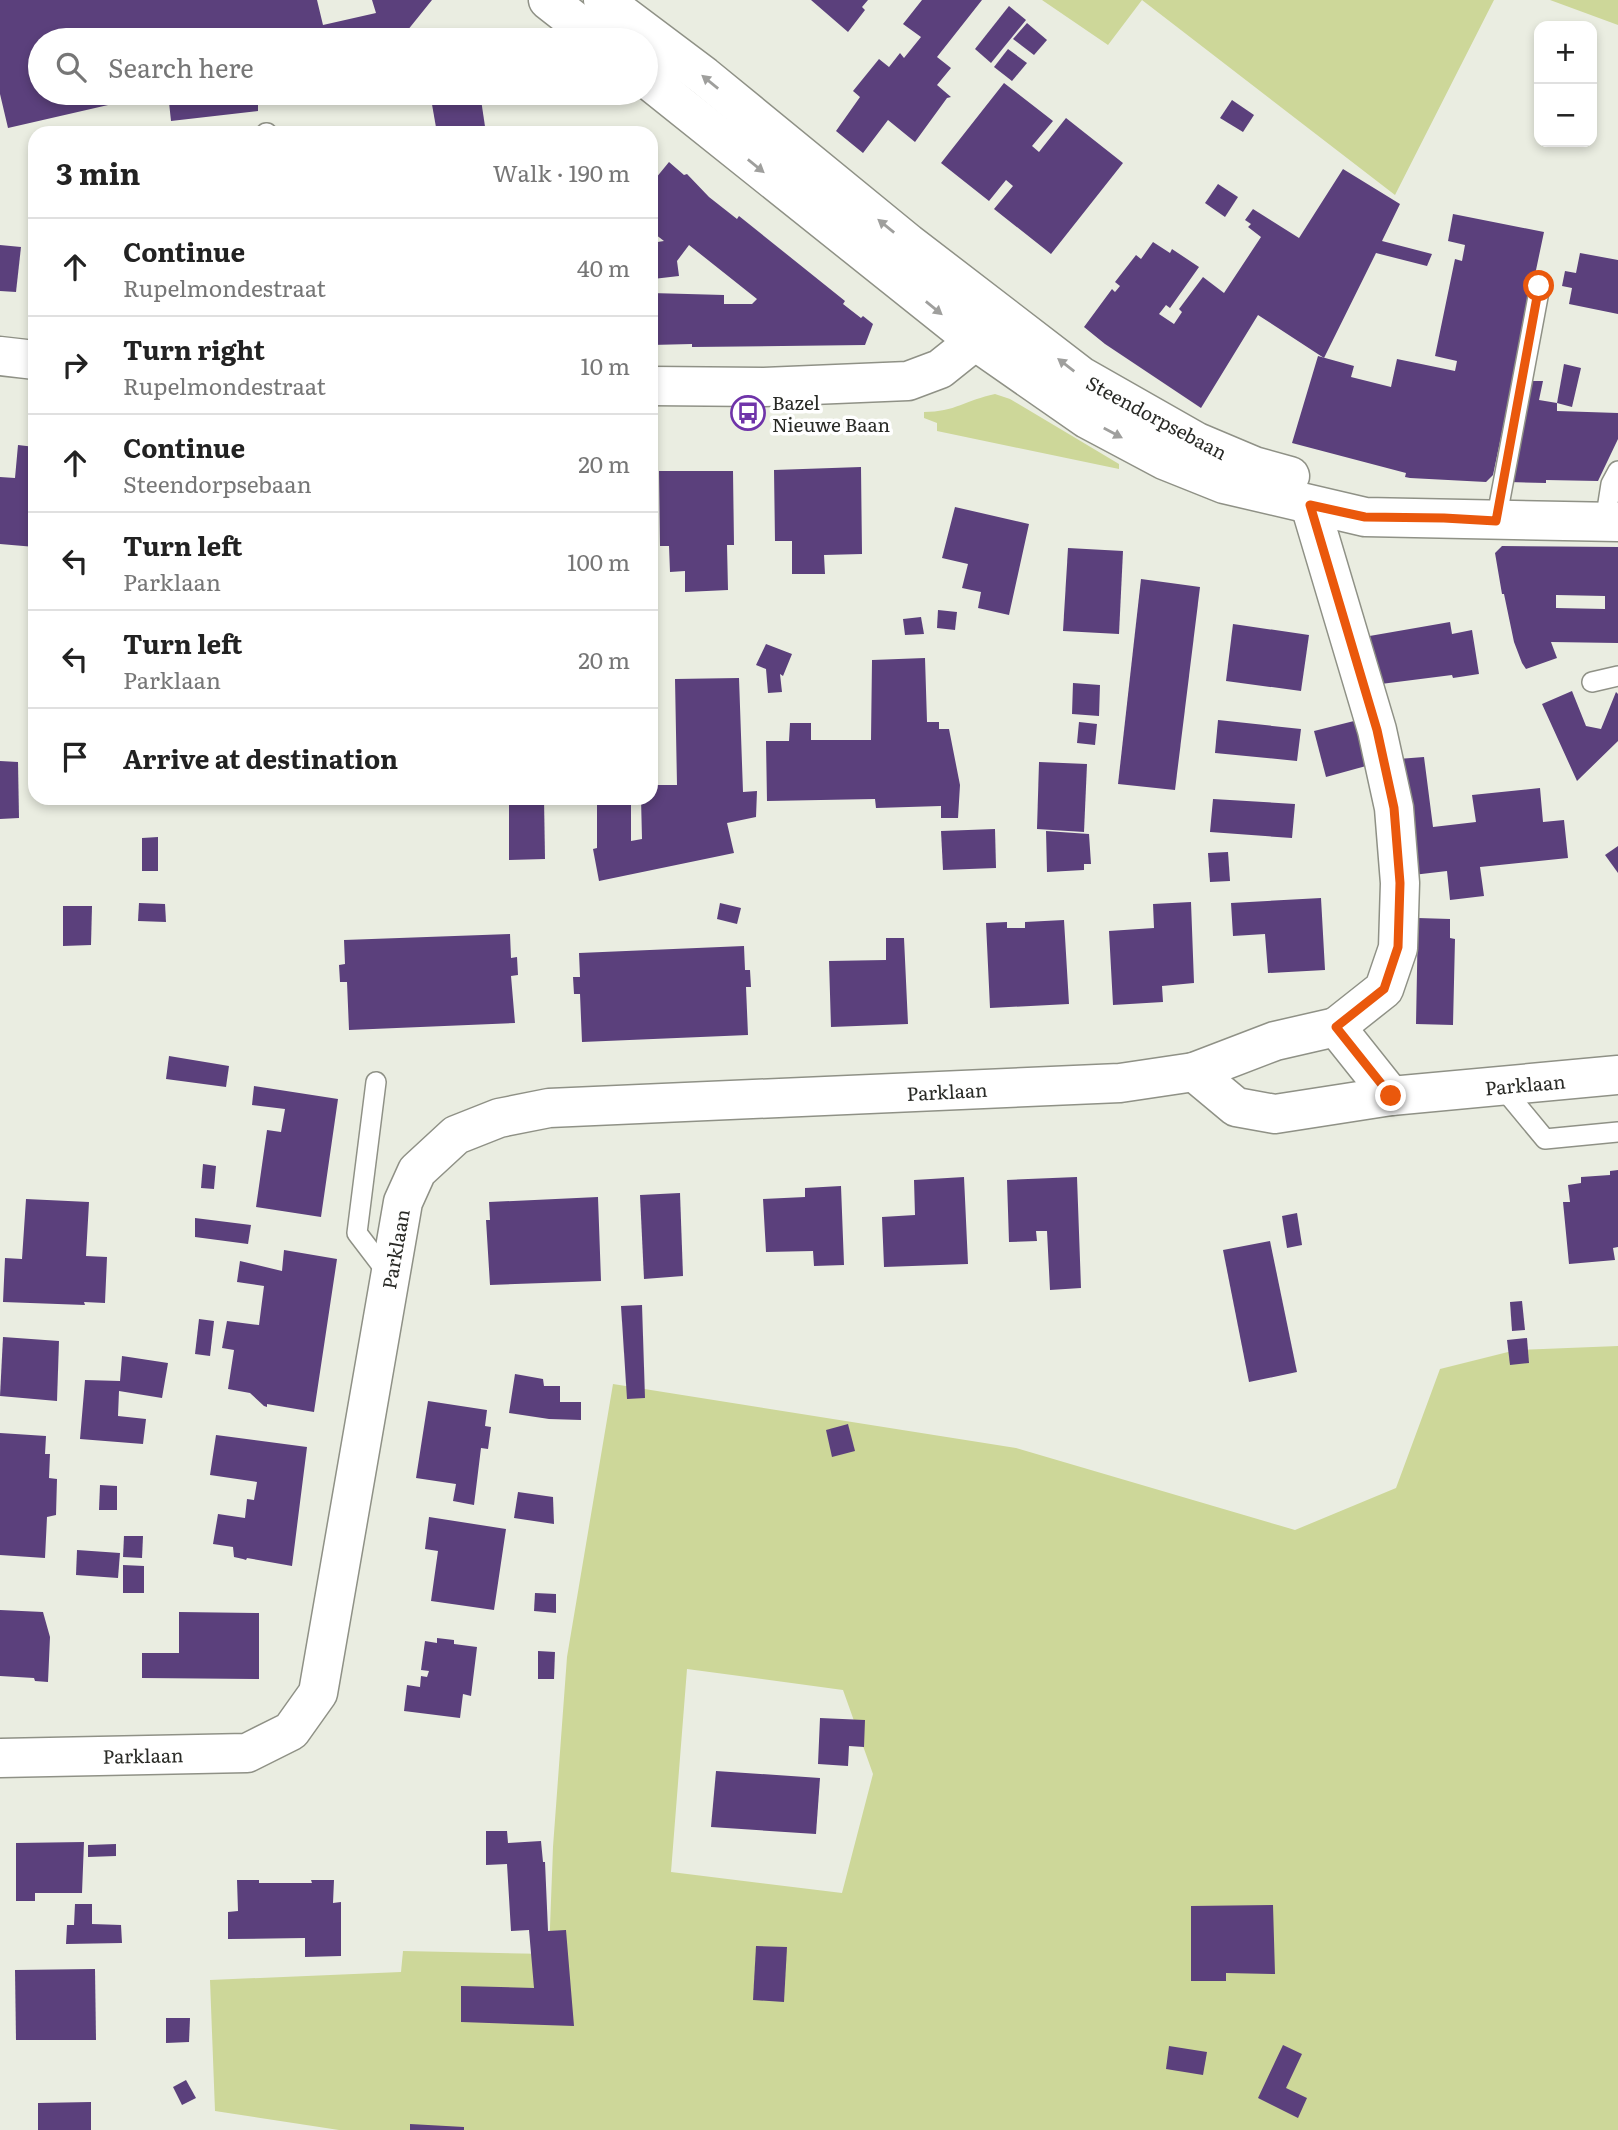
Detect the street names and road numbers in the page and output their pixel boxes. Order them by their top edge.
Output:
street label: Steendorpsebaan [1082,368,1232,466]
street label: Parklaan [1483,1067,1567,1101]
street label: Parklaan [906,1075,988,1107]
street label: Parklaan [374,1207,416,1291]
street label: Parklaan [102,1740,184,1770]

